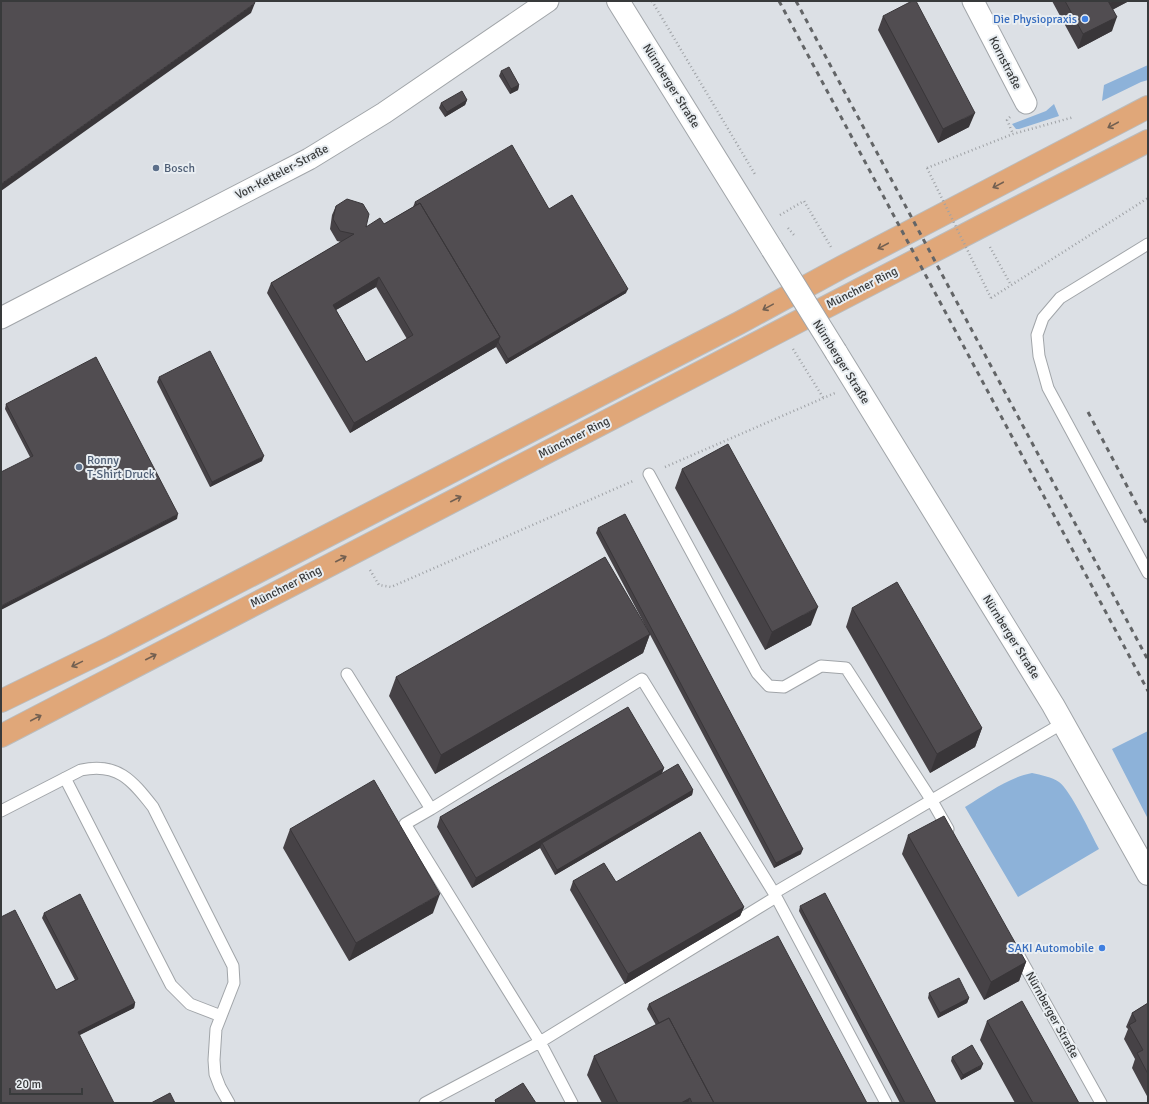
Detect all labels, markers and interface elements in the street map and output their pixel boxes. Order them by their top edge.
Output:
place label: Die Physiopraxis [993,12,1077,27]
marker: Die Physiopraxis [1080,14,1090,24]
street label: Kornstraße [985,34,1025,92]
street label: Nürnberger Straße [639,41,703,131]
one-way arrow [1108,122,1120,130]
street label: Von-Ketteler-Straße [233,141,331,203]
place label: Bosch [164,161,195,176]
marker: Bosch [151,163,161,173]
one-way arrow [992,182,1004,190]
one-way arrow [877,242,889,250]
street label: Münchner Ring [824,264,900,312]
one-way arrow [762,304,774,311]
street label: Nürnberger Straße [809,317,873,407]
street label: Münchner Ring [536,414,612,462]
place label: Ronny T-Shirt Druck [87,453,155,482]
marker: Ronny T-Shirt Druck [74,462,84,472]
one-way arrow [450,495,462,502]
one-way arrow [334,554,346,562]
street label: Münchner Ring [248,563,324,611]
street label: Nürnberger Straße [979,592,1043,682]
one-way arrow [144,653,156,661]
one-way arrow [71,661,83,669]
one-way arrow [29,713,41,721]
place label: SAKI Automobile [1008,941,1094,956]
marker: SAKI Automobile [1097,943,1107,953]
street label: Nürnberger Straße [1022,969,1082,1061]
scale bar [10,1070,82,1096]
text: 20 m [16,1077,41,1092]

